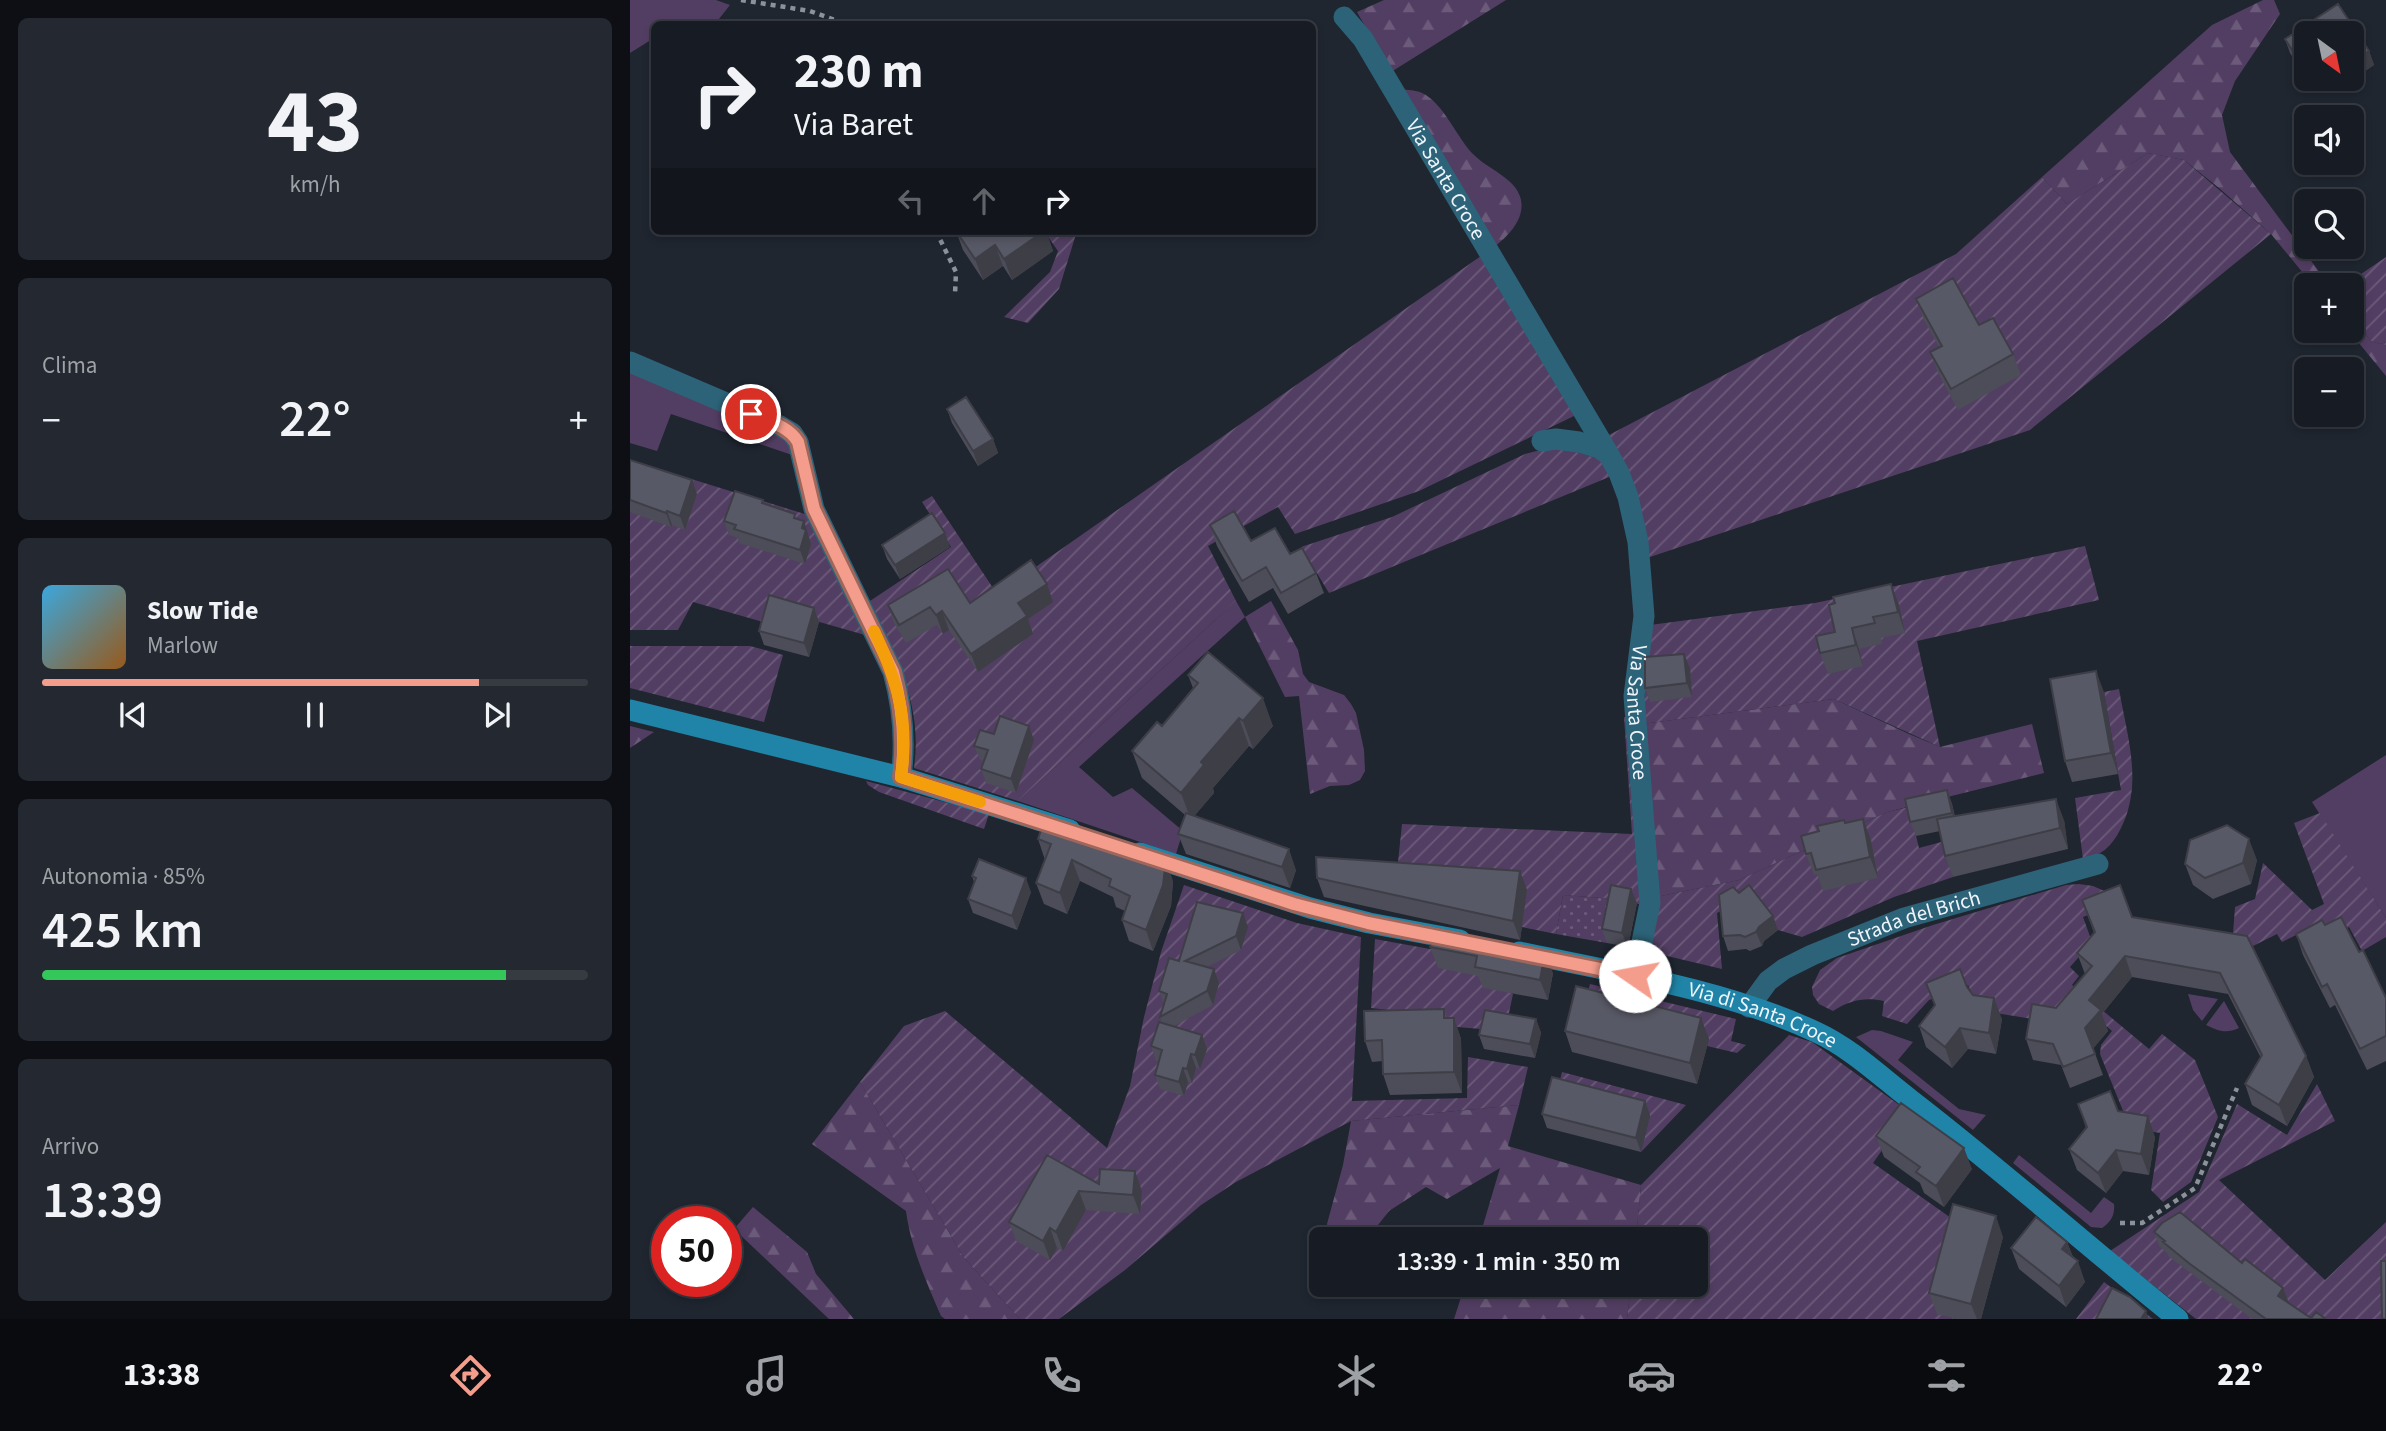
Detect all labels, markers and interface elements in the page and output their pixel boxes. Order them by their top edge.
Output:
north arrow [2294,21,2364,91]
map controls [2294,21,2364,427]
text: 230 m [794,37,923,107]
icon: right [679,49,770,140]
text: 43 [267,58,363,187]
text: Via Baret [794,102,913,148]
button: sound [2294,105,2364,175]
street label: Via Santa Croce [1399,113,1493,245]
text: km/h [289,168,341,201]
icon: left [892,182,930,220]
icon: ahead [965,182,1003,220]
icon: right [1038,182,1076,220]
button: search [2294,189,2364,259]
button: + [2294,273,2364,343]
text: Clima [42,349,97,382]
button: − [2294,357,2364,427]
text: 22° [279,383,351,457]
pin [721,384,781,444]
text: − [42,394,61,448]
text: + [569,394,588,448]
icon: arrive [732,395,770,433]
text: Slow Tide [147,592,258,629]
text: Marlow [147,629,218,662]
street label: Via Santa Croce [1619,643,1655,781]
icon: previous [114,696,152,734]
icon: pause [296,696,334,734]
icon: next [478,696,516,734]
text: Autonomia · 85% [42,860,205,893]
street label: Strada del Brich [1843,882,1984,954]
text: 425 km [42,894,203,968]
position arrow [1598,939,1672,1013]
street label: Via di Santa Croce [1685,974,1843,1055]
text: Arrivo [42,1130,99,1163]
text: 13:39 [42,1164,163,1238]
speed limit sign: 50 [651,1206,742,1297]
text: 13:39 · 1 min · 350 m [1396,1243,1621,1280]
icon: directions [446,1351,495,1400]
icon: music [742,1351,791,1400]
icon: phone [1037,1351,1086,1400]
icon: climate [1332,1351,1381,1400]
icon: car [1627,1351,1676,1400]
icon: filters [1922,1351,1971,1400]
text: 13:38 [123,1352,200,1398]
text: 22° [2217,1352,2263,1398]

